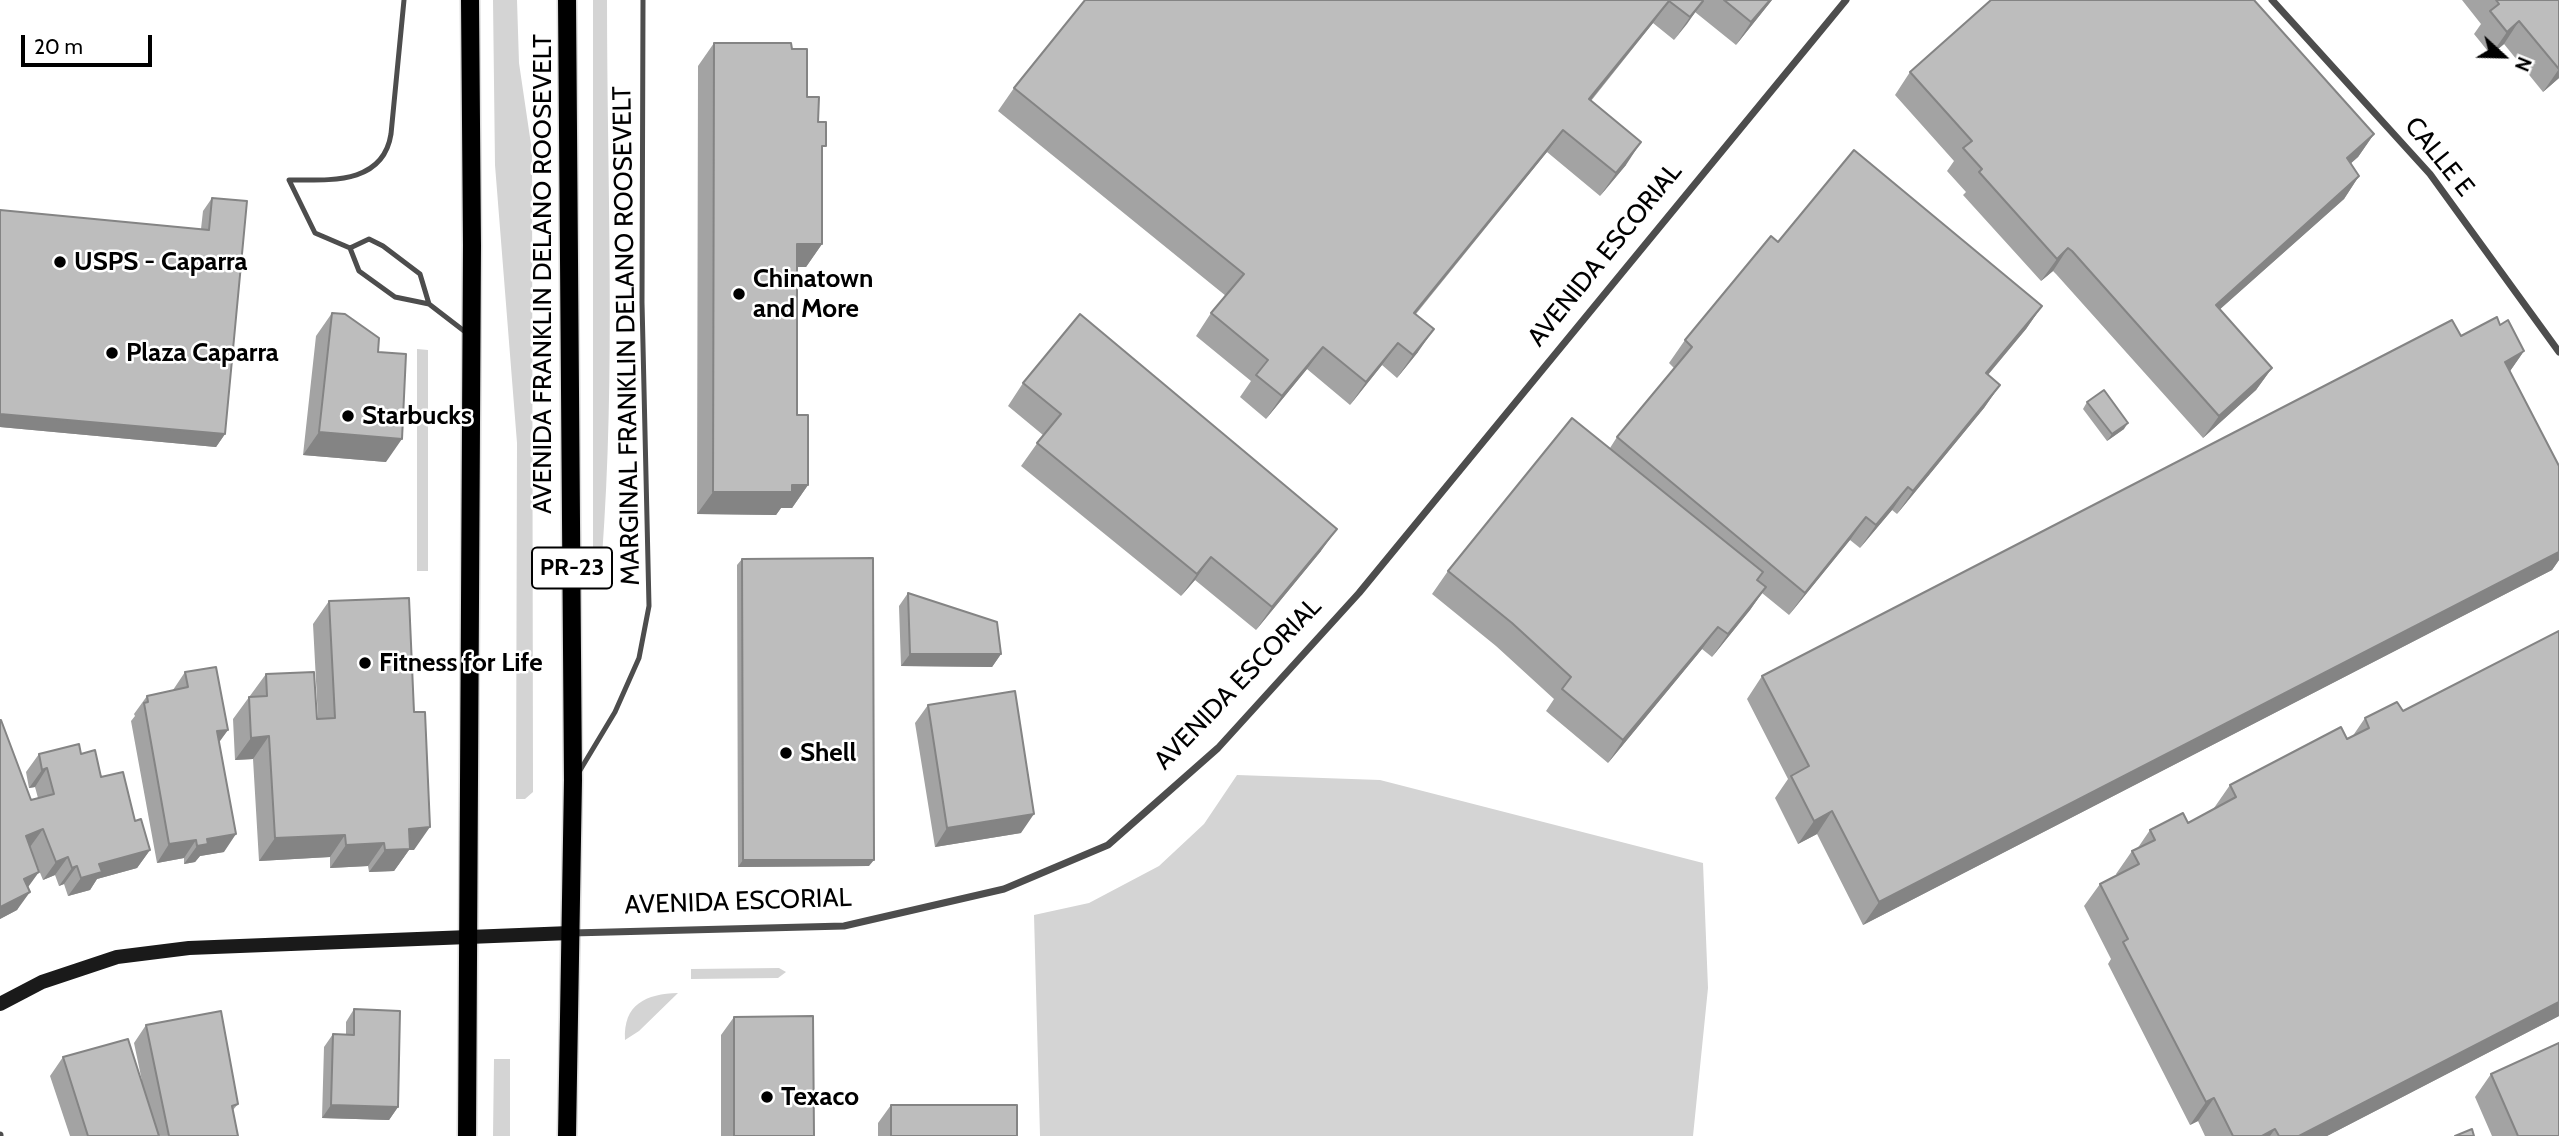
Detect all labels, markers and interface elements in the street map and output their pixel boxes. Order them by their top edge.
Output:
scale bar [24,21,156,65]
north arrow [2468,21,2538,91]
text: 20 m [34,34,83,59]
street label: AVENIDA FRANKLIN DELANO ROOSEVELT [527,34,559,514]
text: N [2510,54,2536,75]
street label: MARGINAL FRANKLIN DELANO ROOSEVELT [607,86,647,586]
street label: CALLE E [2398,111,2480,203]
street label: AVENIDA ESCORIAL [1521,157,1689,353]
place label: USPS - Caparra [74,246,247,278]
marker: USPS - Caparra [52,254,68,270]
place label: Chinatown and More [753,263,873,324]
marker: Chinatown and More [731,286,747,302]
place label: Plaza Caparra [126,337,279,369]
marker: Plaza Caparra [104,345,120,361]
place label: Starbucks [362,400,472,432]
marker: Starbucks [340,408,356,424]
road number: PR-23 [532,548,612,588]
street label: AVENIDA ESCORIAL [1148,592,1328,776]
place label: Fitness for Life [379,647,543,679]
marker: Fitness for Life [357,655,373,671]
place label: Shell [800,737,856,769]
marker: Shell [778,745,794,761]
street label: AVENIDA ESCORIAL [624,882,852,922]
place label: Texaco [781,1081,859,1113]
marker: Texaco [759,1089,775,1105]

